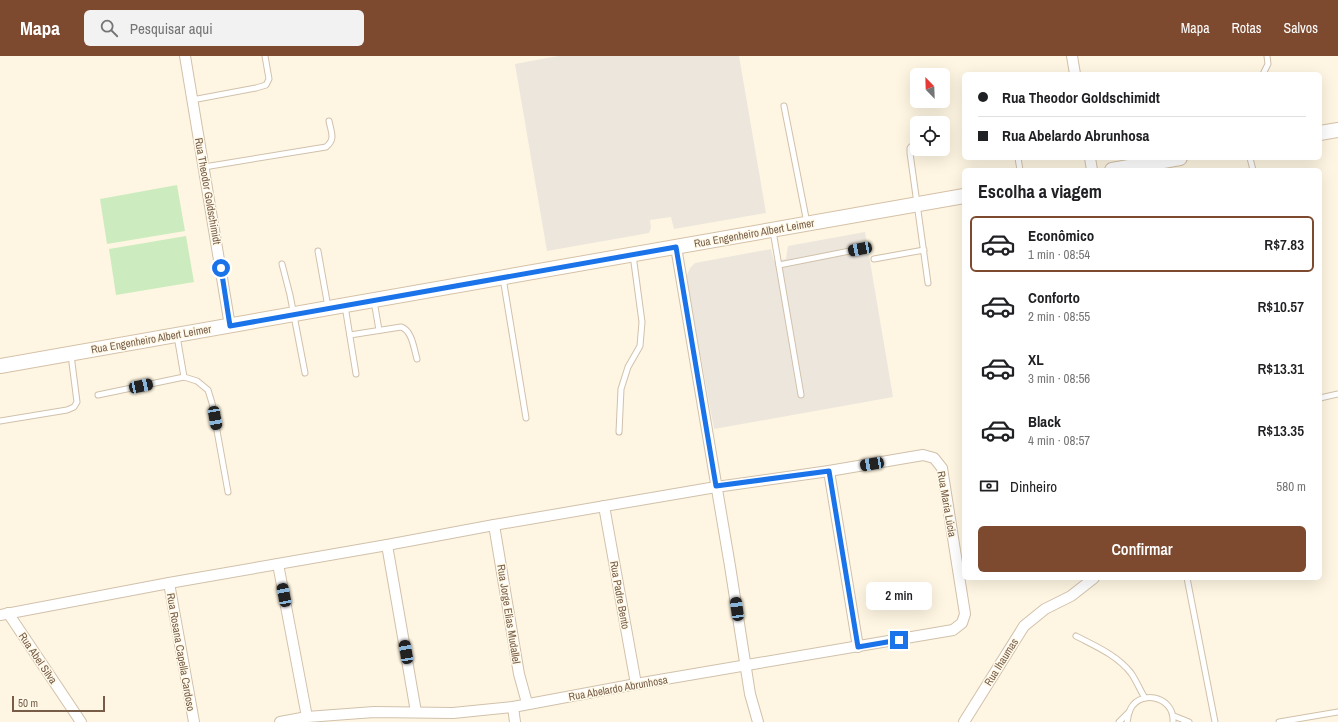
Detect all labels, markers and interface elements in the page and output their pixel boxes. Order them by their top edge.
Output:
search box [84,10,364,46]
text: Mapa [20,15,60,41]
icon: search [98,17,120,39]
text: Pesquisar aqui [130,18,213,39]
text: Mapa [1181,19,1210,37]
text: Rotas [1232,19,1262,37]
text: Salvos [1284,19,1318,37]
north arrow [910,68,950,108]
map controls [910,68,950,156]
text: Rua Theodor Goldschimidt [1002,87,1160,108]
button: locate [910,116,950,156]
text: Rua Abelardo Abrunhosa [1002,125,1149,146]
street label: Rua Theodor Goldschimidt [192,137,224,246]
text: Escolha a viagem [978,179,1102,204]
street label: Rua Engenheiro Albert Leimer [693,216,815,250]
text: Econômico [1028,225,1094,246]
icon: car [980,226,1016,262]
text: R$7.83 [1264,234,1304,255]
car [847,241,873,257]
text: 1 min · 08:54 [1028,246,1090,263]
route start [212,259,230,277]
text: Conforto [1028,287,1080,308]
icon: car [980,288,1016,324]
text: R$10.57 [1257,296,1304,317]
text: 2 min · 08:55 [1028,308,1090,325]
street label: Rua Engenheiro Albert Leimer [90,322,212,356]
text: XL [1028,349,1044,370]
icon: car [980,350,1016,386]
text: R$13.31 [1257,358,1304,379]
text: 3 min · 08:56 [1028,370,1090,387]
car [128,378,154,394]
car [207,405,223,431]
text: Black [1028,411,1061,432]
icon: car [980,412,1016,448]
text: R$13.35 [1257,420,1304,441]
text: 4 min · 08:57 [1028,432,1090,449]
car [859,456,885,472]
street label: Rua Maria Lúcia [934,470,960,538]
icon: cash [978,475,1000,497]
text: Dinheiro [1010,476,1057,497]
text: 580 m [1276,478,1306,495]
button: Confirmar [978,526,1306,572]
street label: Rua Padre Bento [607,560,633,630]
street label: Rua Jorge Elias Mudallel [494,563,524,665]
car [276,582,292,608]
callout: 2 min [866,582,932,610]
text: 2 min [885,587,913,604]
street label: Rua Rosana Capella Cardoso [164,592,198,712]
car [729,596,745,622]
street label: Rua Abel Silva [16,630,60,686]
route end [890,631,908,649]
street label: Rua Ihaumas [981,635,1021,688]
car [398,639,414,665]
street label: Rua Abelardo Abrunhosa [567,672,669,704]
scale bar [12,694,105,713]
text: 50 m [18,696,38,710]

